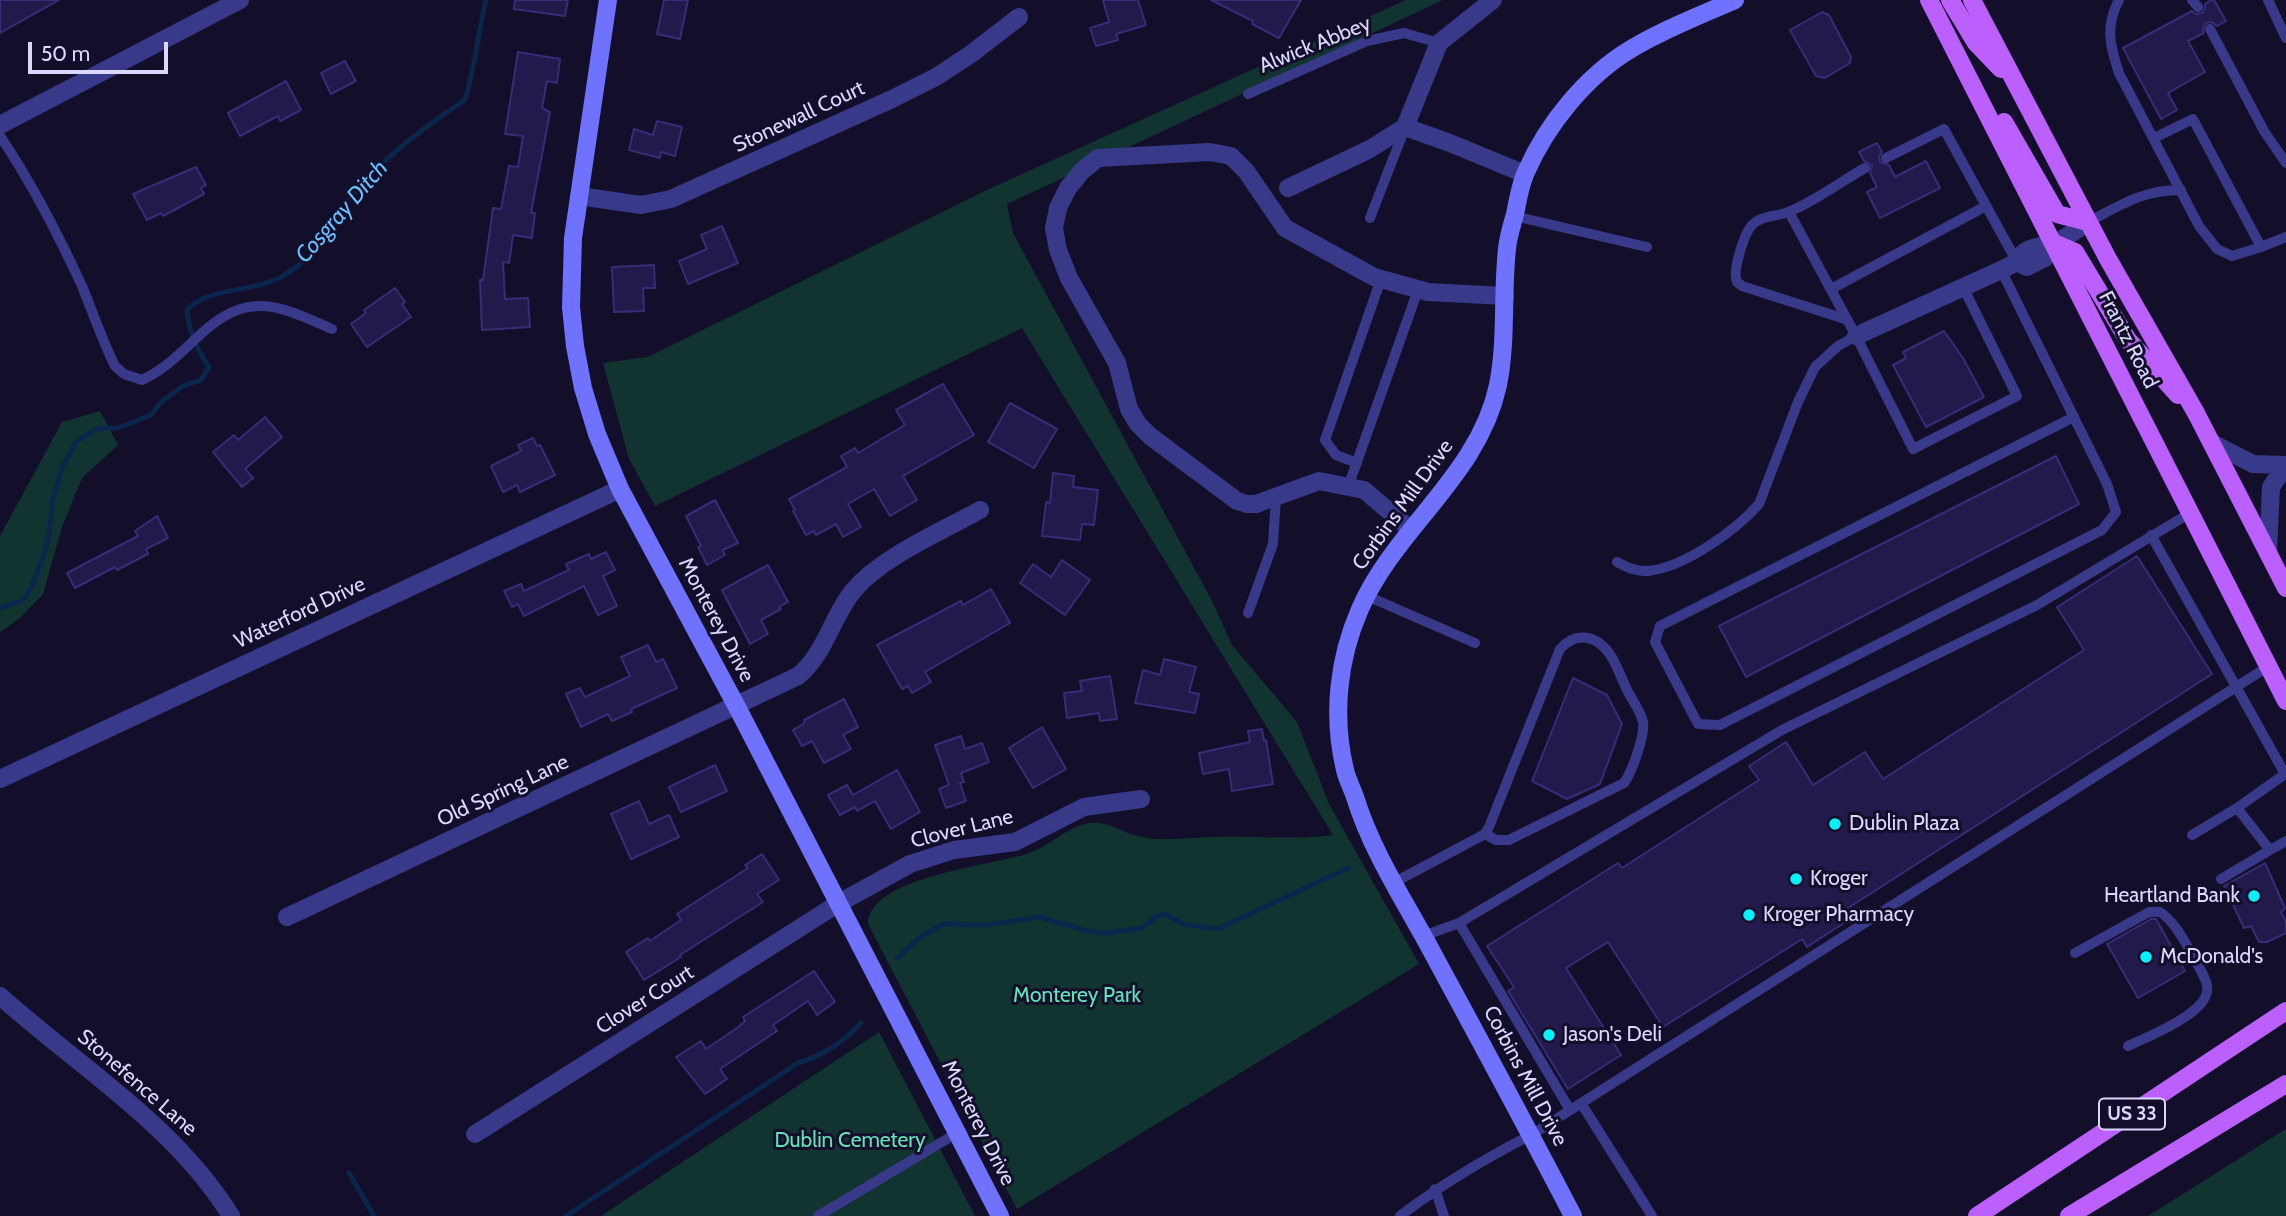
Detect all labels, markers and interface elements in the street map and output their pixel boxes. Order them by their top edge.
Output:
street label: Alwick Abbey [1255,11,1375,79]
scale bar [32,28,172,72]
text: 50 m [41,41,90,66]
street label: Stonewall Court [729,76,869,158]
water label: Cosgray Ditch [290,155,394,269]
street label: Frantz Road [2093,287,2163,393]
street label: Corbins Mill Drive [1347,435,1459,575]
street label: Monterey Drive [673,554,759,686]
street label: Waterford Drive [231,572,369,654]
street label: Old Spring Lane [433,750,573,832]
street label: Clover Lane [908,804,1016,854]
place label: Dublin Plaza [1849,811,1960,837]
marker: Dublin Plaza [1827,816,1843,832]
place label: Kroger [1810,866,1868,892]
marker: Kroger [1788,871,1804,887]
place label: Heartland Bank [2104,883,2240,909]
marker: Heartland Bank [2246,888,2262,904]
place label: Kroger Pharmacy [1763,902,1914,928]
marker: Kroger Pharmacy [1741,907,1757,923]
place label: McDonald's [2160,944,2263,970]
marker: McDonald's [2138,949,2154,965]
street label: Clover Court [592,960,698,1040]
park label: Monterey Park [1013,983,1141,1009]
street label: Corbins Mill Drive [1477,1002,1573,1150]
place label: Jason's Deli [1563,1022,1662,1048]
street label: Stonefence Lane [72,1024,202,1142]
marker: Jason's Deli [1541,1027,1557,1043]
street label: Monterey Drive [936,1056,1020,1190]
road number: US 33 [2099,1098,2165,1130]
park label: Dublin Cemetery [774,1128,926,1154]

